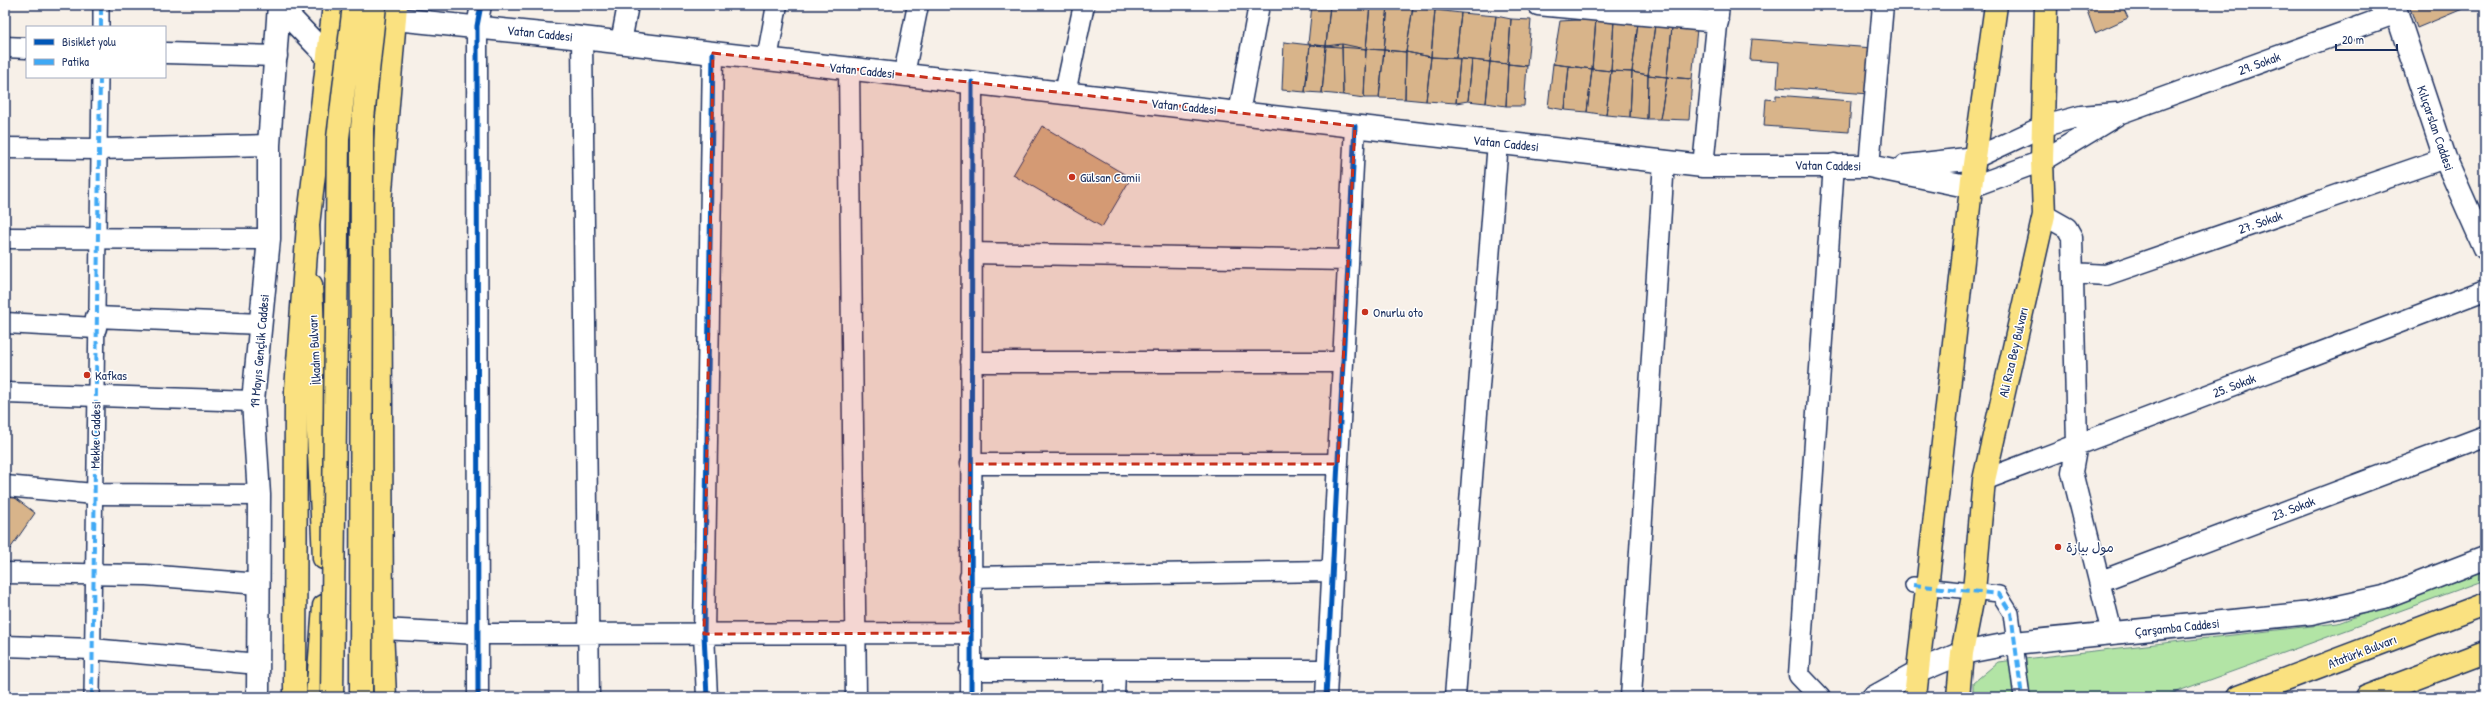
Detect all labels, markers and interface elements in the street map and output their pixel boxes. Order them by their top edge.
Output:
street label: Vatan Caddesi [506,21,574,45]
legend [26,26,166,78]
scale bar [2336,26,2397,52]
text: 20 m [2342,31,2364,48]
text: Bisiklet yolu [62,33,116,50]
street label: 29. Sokak [2235,47,2283,79]
text: Patika [62,53,89,70]
street label: Vatan Caddesi [828,58,896,82]
street label: Kılıçarslan Caddesi [2413,83,2459,173]
street label: Vatan Caddesi [1150,94,1218,118]
street label: Vatan Caddesi [1472,131,1540,155]
street label: Vatan Caddesi [1795,155,1861,175]
place label: Gülsan Camii [1080,168,1141,186]
marker: Gülsan Camii [1067,172,1077,182]
street label: 27. Sokak [2236,206,2285,238]
street label: 19 Mayıs Gençlik Caddesi [245,293,273,409]
place label: Onurlu oto [1373,303,1423,321]
street label: Ali Rıza Bey Bulvarı [1994,305,2032,399]
marker: Onurlu oto [1360,307,1370,317]
street label: İlkadım Bulvarı [303,314,325,386]
place label: Kafkas [95,366,127,384]
street label: 25. Sokak [2210,368,2259,401]
marker: Kafkas [82,370,92,380]
street label: Mekke Caddesi [85,401,105,469]
street label: 23. Sokak [2269,491,2318,524]
place label: مول بيازة [2066,538,2114,556]
marker: مول بيازة [2053,542,2063,552]
street label: Çarşamba Caddesi [2134,614,2220,640]
street label: Atatürk Bulvarı [2325,630,2399,672]

